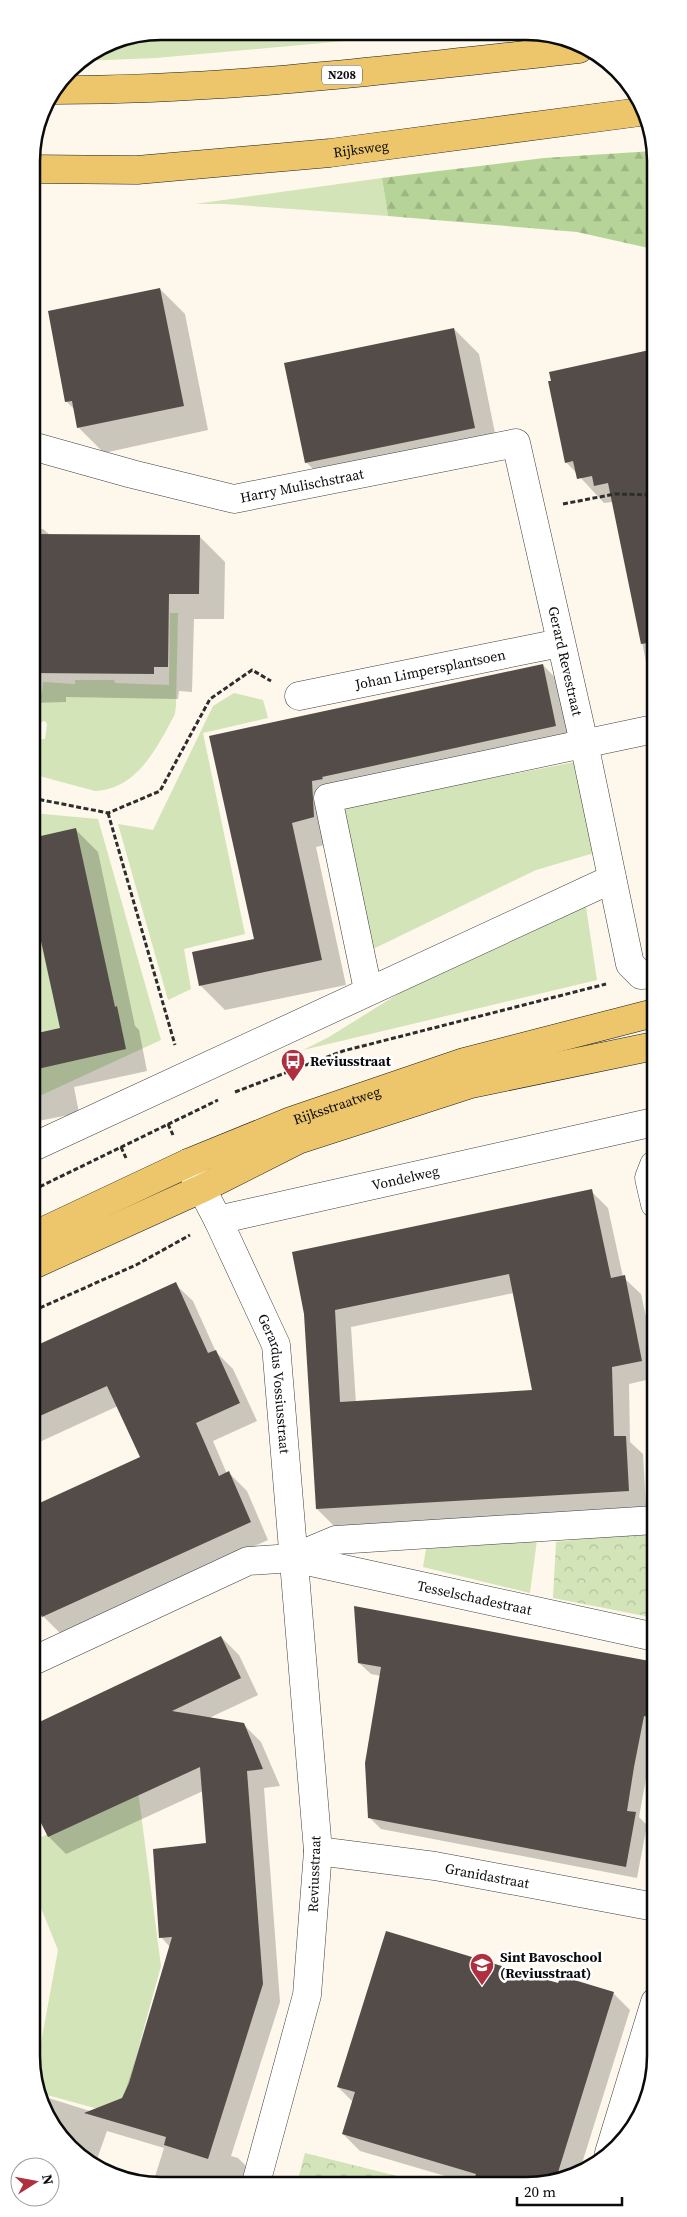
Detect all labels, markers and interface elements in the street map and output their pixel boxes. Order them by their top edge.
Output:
road number: N208 [322,66,362,84]
street label: Rijksweg [332,135,390,162]
street label: Harry Mulischstraat [238,463,366,508]
street label: Gerard Revestraat [543,604,588,718]
street label: Johan Limpersplantsoen [352,644,508,695]
bus stop icon: Reviusstraat [280,1048,306,1082]
place label: Reviusstraat [310,1051,392,1071]
street label: Rijksstraatweg [291,1081,383,1130]
street label: Vondelweg [370,1161,441,1195]
street label: Gerardus Vossiusstraat [253,1311,295,1455]
street label: Tesselschadestraat [415,1575,534,1620]
street label: Reviusstraat [303,1835,325,1913]
street label: Granidastraat [443,1858,531,1893]
place label: Sint Bavoschool (Reviusstraat) [500,1947,602,1983]
school or university icon: Sint Bavoschool (Reviusstraat) [469,1952,495,1986]
north arrow [10,2157,60,2207]
text: N [37,2173,59,2186]
scale bar [517,2174,622,2206]
text: 20 m [524,2181,556,2202]

